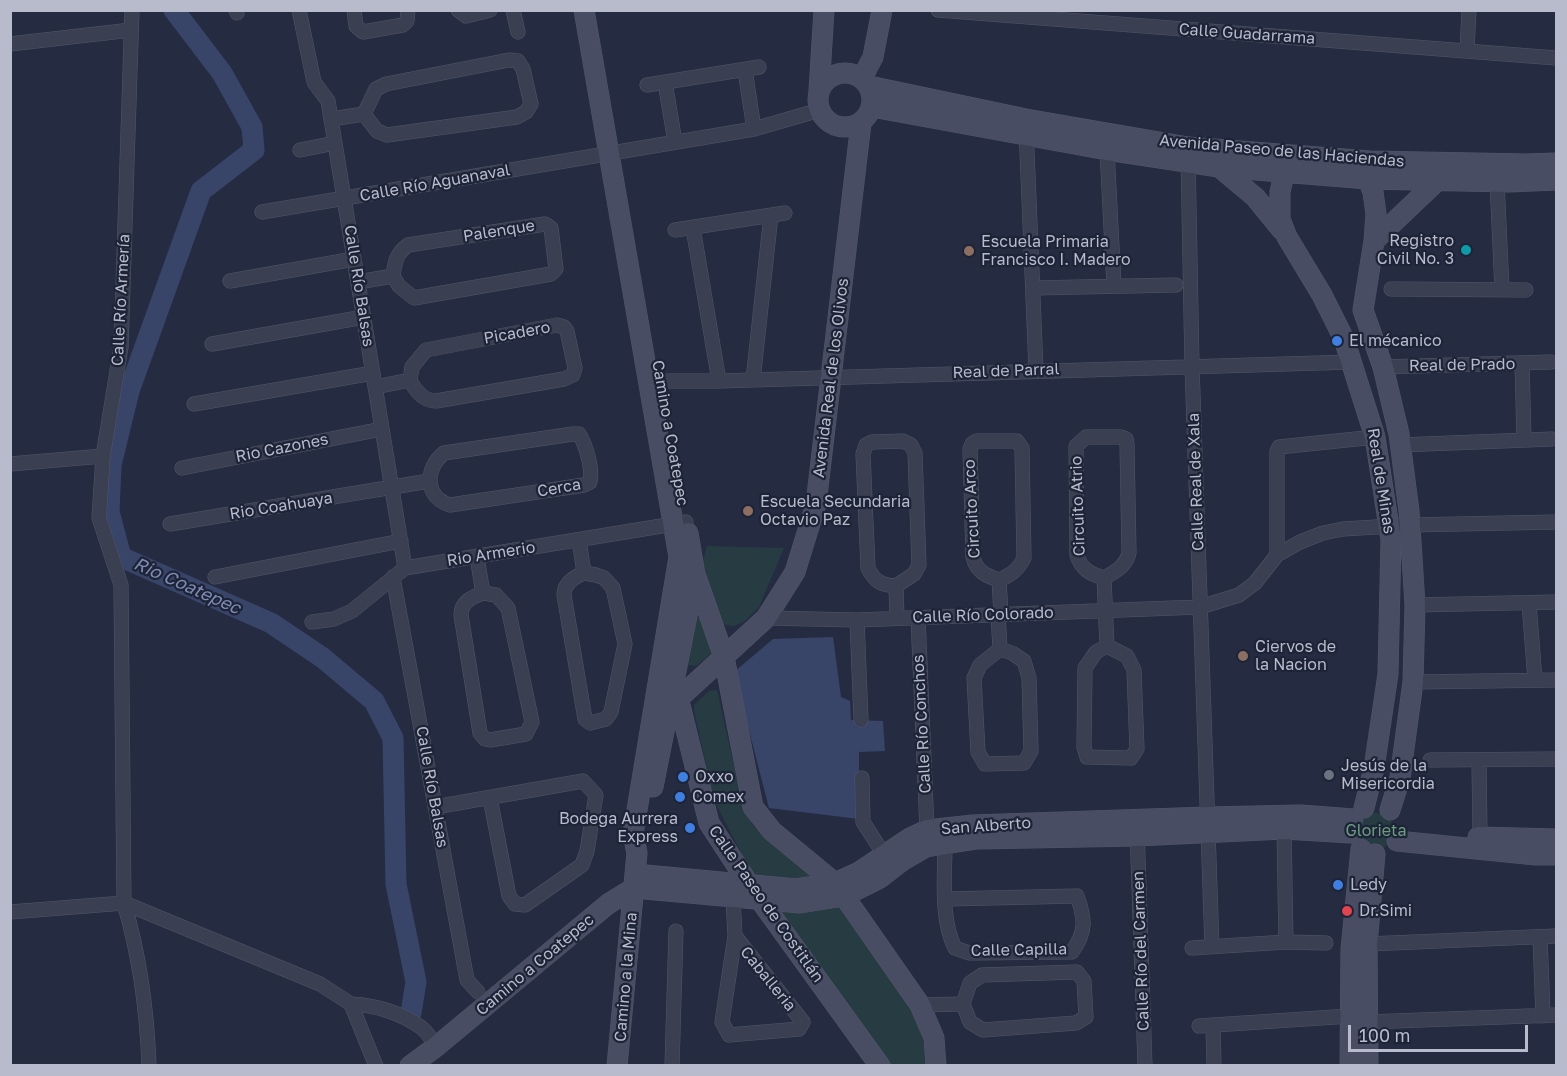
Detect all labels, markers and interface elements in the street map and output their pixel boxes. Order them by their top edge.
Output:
street label: Calle Guadarrama [1178,20,1316,48]
street label: Avenida Paseo de las Haciendas [1159,131,1405,171]
street label: Calle Río Aguanaval [358,160,512,206]
street label: Palenque [462,216,536,246]
street label: Calle Río Balsas [340,224,378,348]
place label: Registro Civil No. 3 [1377,231,1454,269]
place label: Escuela Primaria Francisco I. Madero [981,232,1131,270]
street label: Calle Río Armería [108,234,134,366]
marker: Registro Civil No. 3 [1459,243,1473,257]
marker: Escuela Primaria Francisco I. Madero [962,244,976,258]
street label: Avenida Real de los Olivos [809,277,853,479]
street label: Picadero [482,318,552,348]
place label: El mécanico [1349,331,1442,351]
marker: El mécanico [1330,334,1344,348]
street label: Real de Prado [1409,354,1515,376]
street label: Camino a Coatepec [648,359,692,507]
street label: Real de Parral [952,360,1060,382]
street label: Calle Real de Xala [1184,413,1208,551]
street label: Real de Minas [1363,427,1399,535]
street label: Rio Cazones [234,430,330,466]
street label: Circuito Atrio [1067,455,1089,557]
street label: Circuito Arco [960,459,984,559]
street label: Cerca [536,475,582,501]
street label: Rio Coahuaya [228,488,334,524]
place label: Escuela Secundaria Octavio Paz [760,492,910,530]
marker: Escuela Secundaria Octavio Paz [741,504,755,518]
street label: Rio Armerio [445,538,537,570]
water label: Rio Coatepec [130,553,244,619]
street label: Calle Río Colorado [912,603,1054,627]
place label: Ciervos de la Nacion [1255,637,1336,675]
marker: Ciervos de la Nacion [1236,649,1250,663]
street label: Calle Río Conchos [909,654,935,794]
street label: Calle Río Balsas [412,725,452,849]
place label: Jesús de la Misericordia [1341,756,1435,794]
place label: Oxxo [695,767,734,787]
marker: Jesús de la Misericordia [1322,768,1336,782]
marker: Oxxo [676,770,690,784]
place label: Comex [692,787,744,807]
marker: Comex [673,790,687,804]
place label: Bodega Aurrera Express [559,809,678,847]
street label: San Alberto [940,813,1032,839]
marker: Bodega Aurrera Express [683,821,697,835]
park label: Glorieta [1345,821,1407,841]
street label: Calle Paseo de Costitlán [704,822,828,986]
street label: Calle Río del Carmen [1129,871,1153,1031]
place label: Ledy [1350,875,1387,895]
marker: Ledy [1331,878,1345,892]
place label: Dr.Simi [1359,901,1412,921]
marker: Dr.Simi [1340,904,1354,918]
street label: Camino a Coatepec [472,910,598,1020]
street label: Camino a la Mina [611,911,641,1043]
street label: Calle Capilla [971,940,1067,960]
street label: Caballeria [736,943,800,1015]
scale bar [1351,1013,1531,1051]
text: 100 m [1359,1024,1410,1046]

